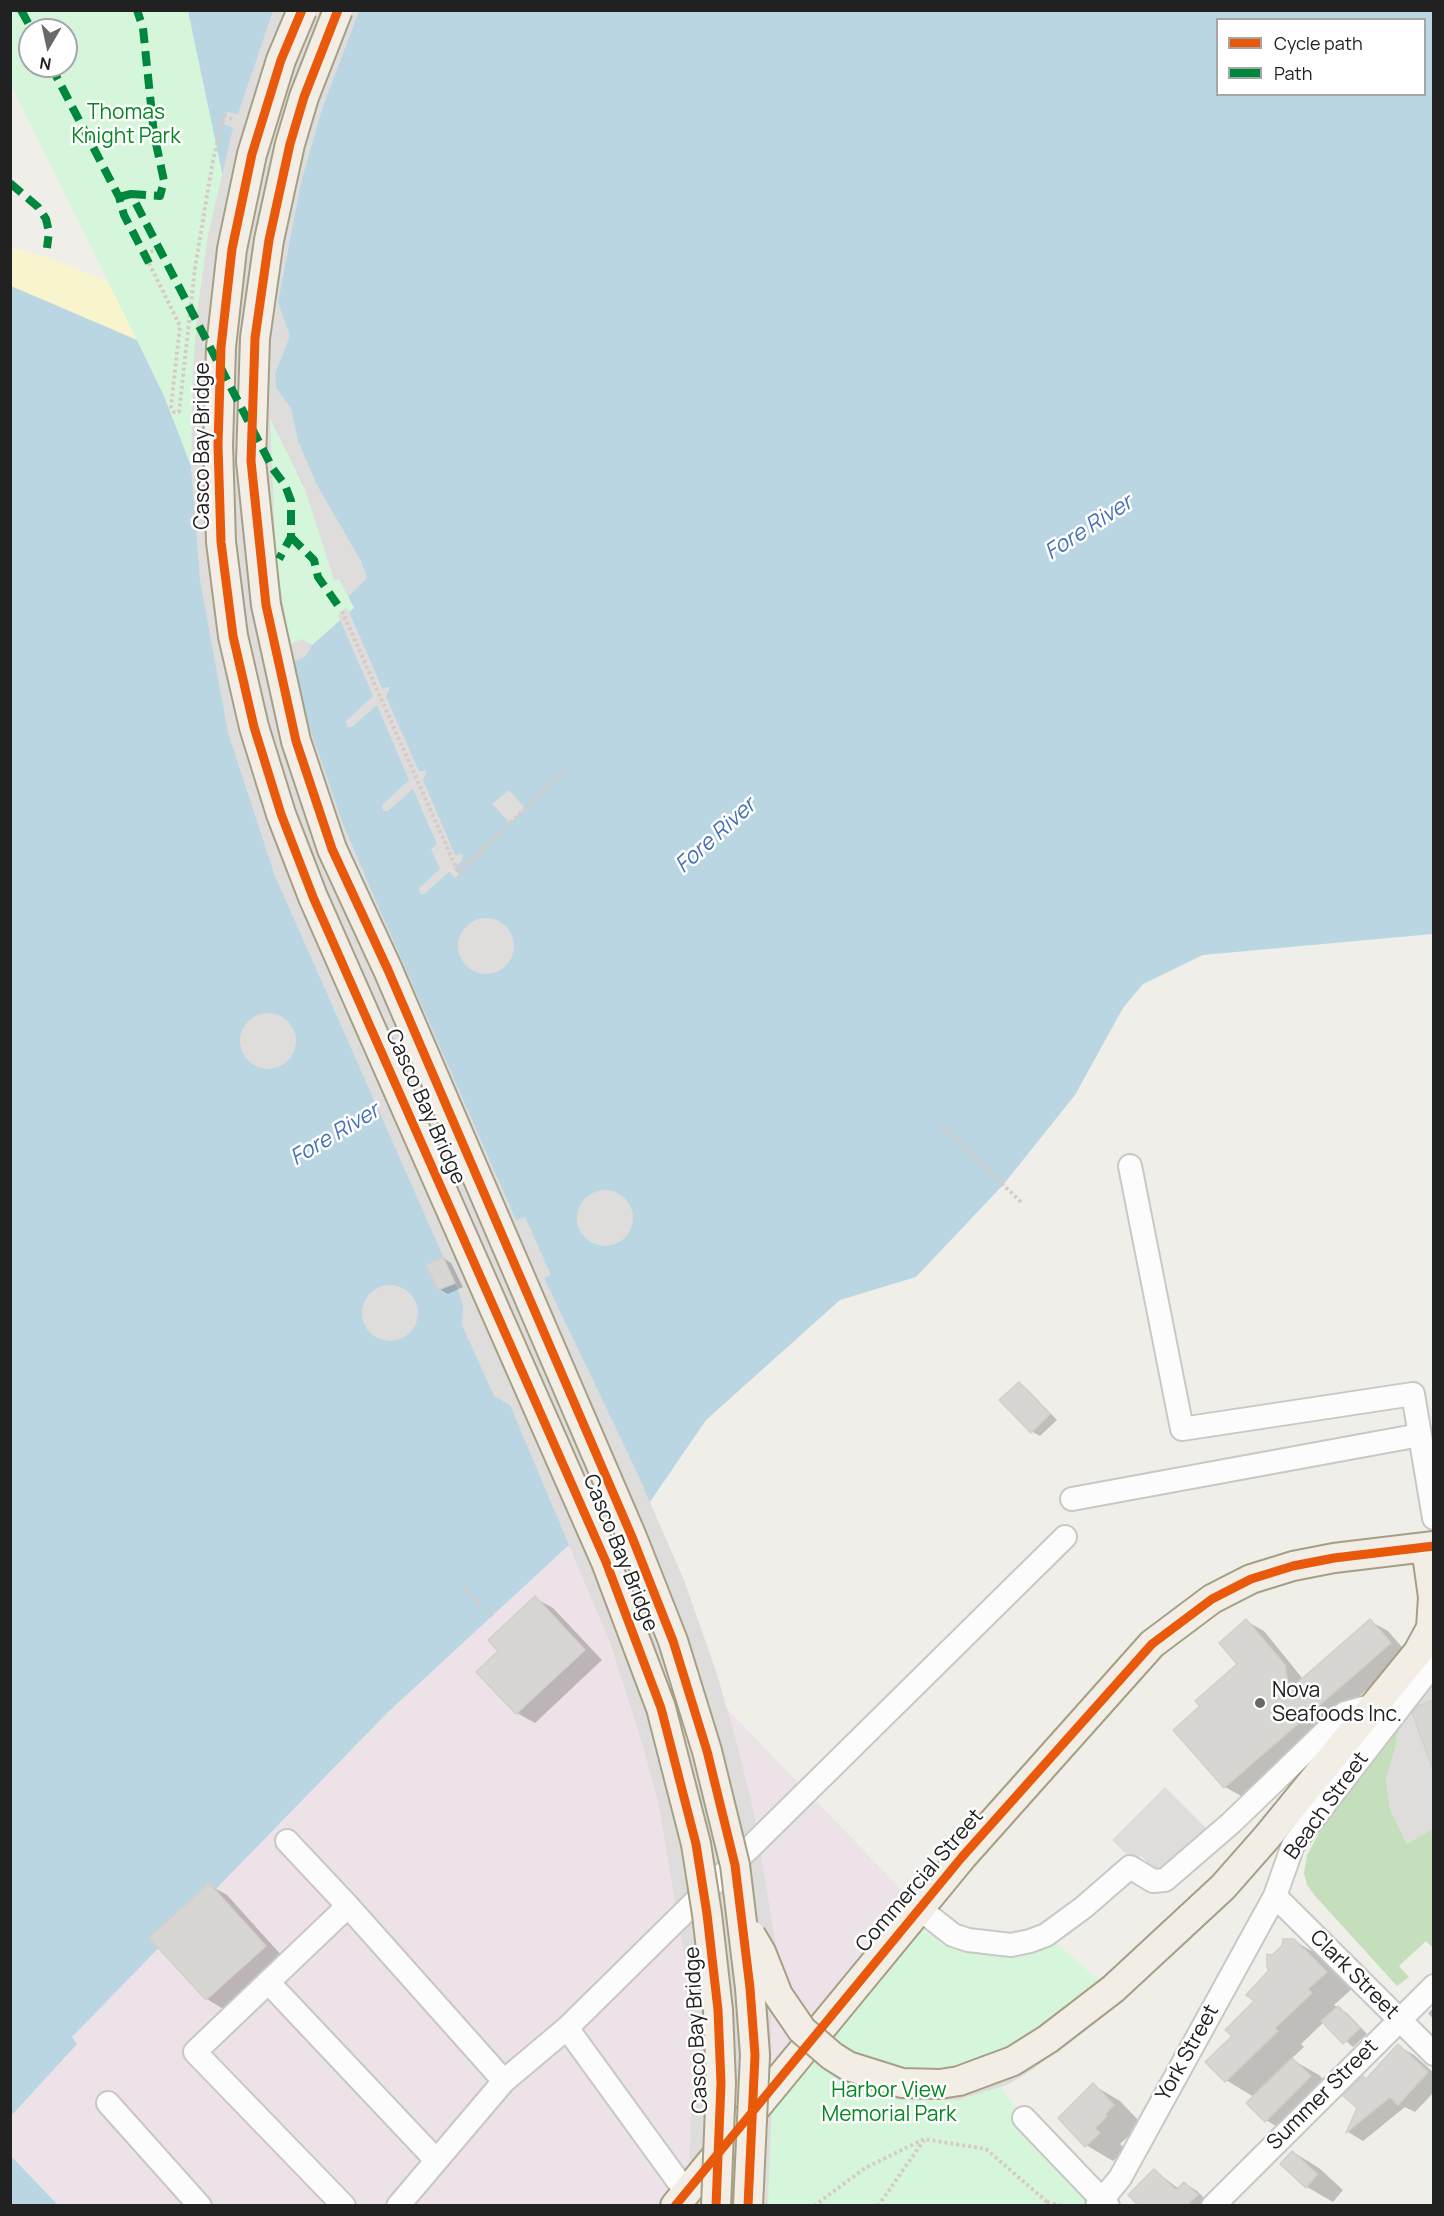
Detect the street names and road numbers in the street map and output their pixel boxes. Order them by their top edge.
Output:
street label: Casco Bay Bridge [190,362,216,530]
street label: Casco Bay Bridge [379,1025,471,1189]
street label: Casco Bay Bridge [577,1471,663,1635]
street label: Beach Street [1280,1747,1374,1865]
street label: Commercial Street [851,1804,989,1958]
street label: Clark Street [1304,1925,1404,2025]
street label: Casco Bay Bridge [680,1946,714,2114]
street label: York Street [1151,2000,1225,2106]
street label: Summer Street [1262,2034,1384,2156]

